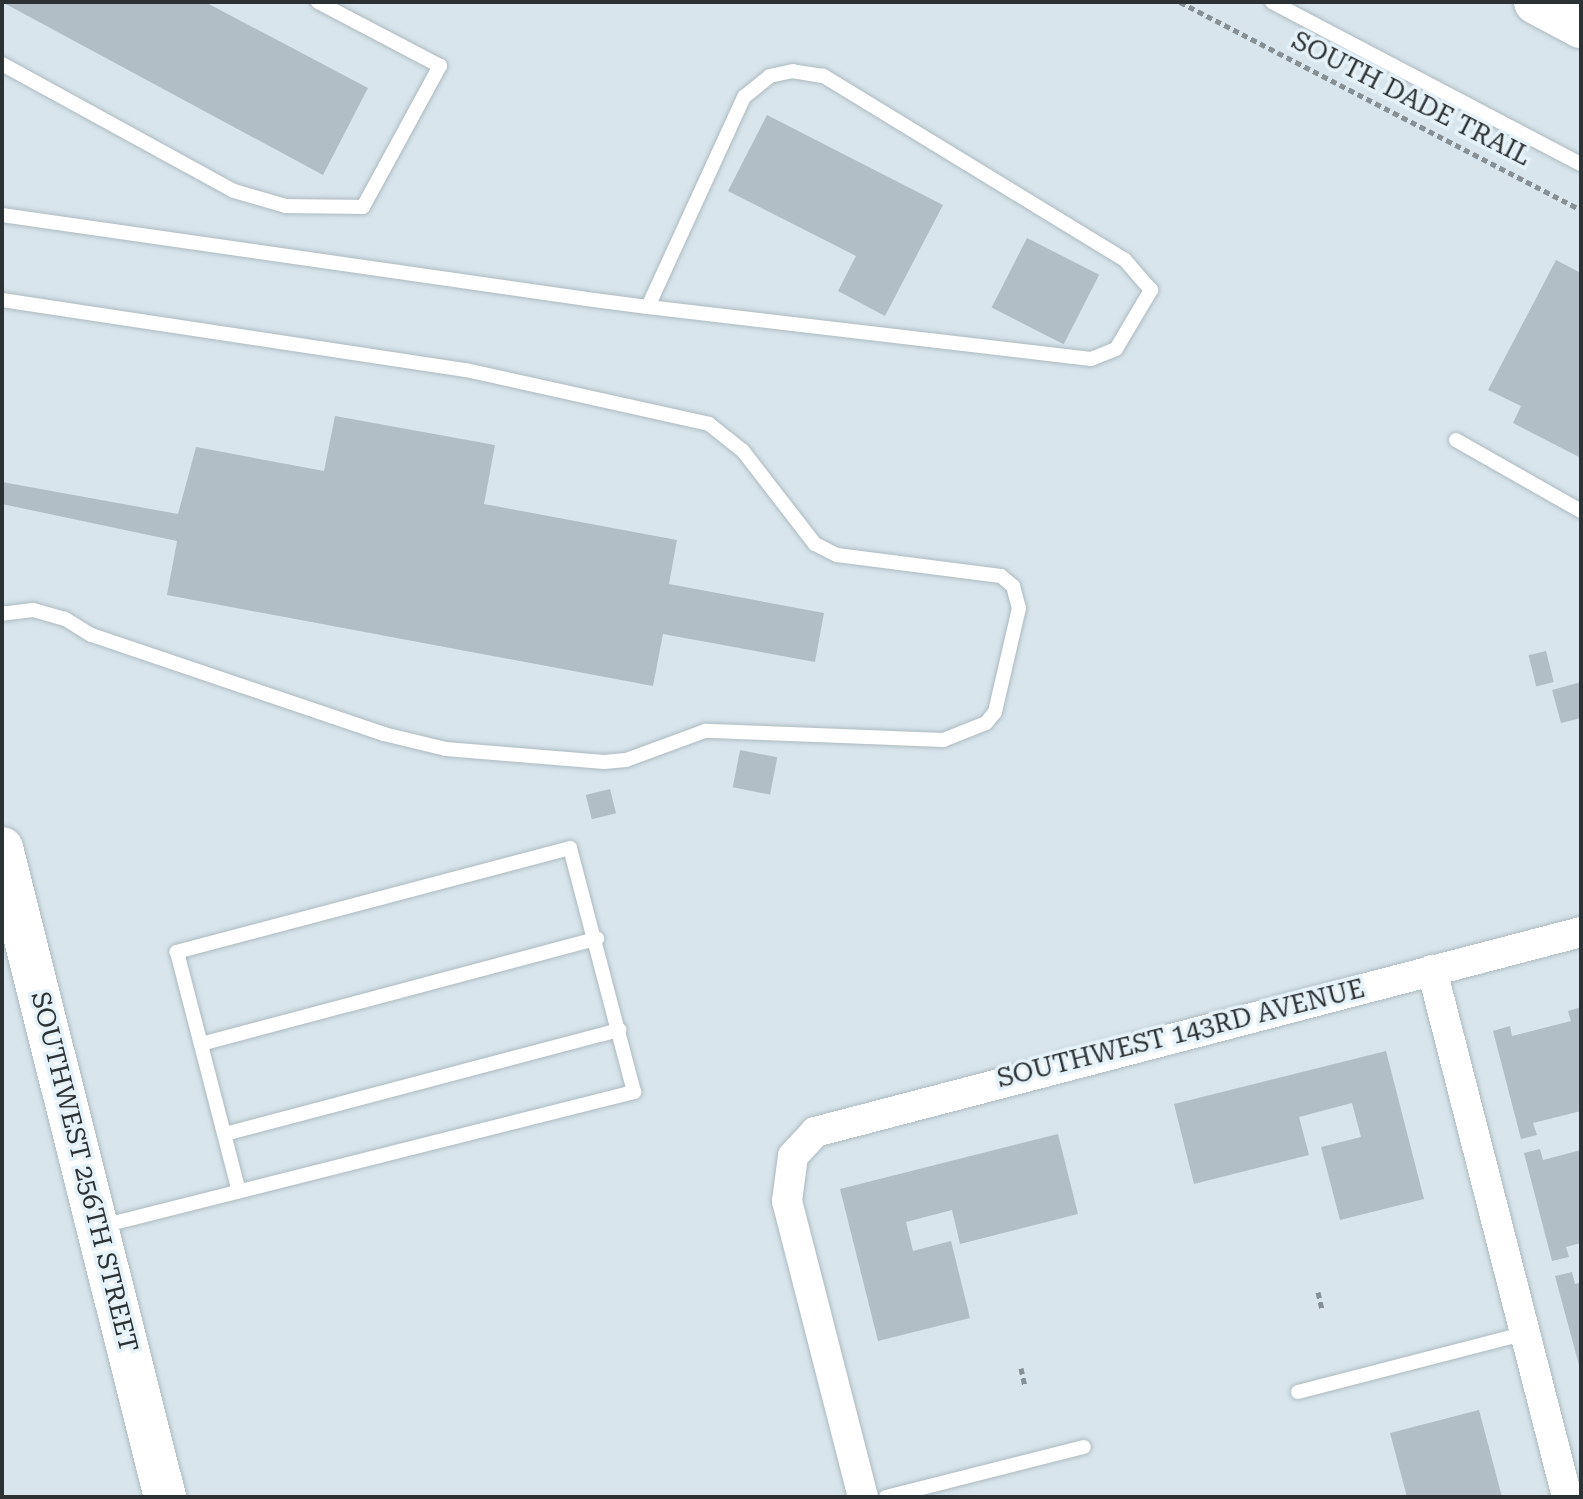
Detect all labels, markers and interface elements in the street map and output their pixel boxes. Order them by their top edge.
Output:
street label: SOUTH DADE TRAIL [1286,25,1536,173]
street label: SOUTHWEST 143RD AVENUE [994,973,1368,1095]
street label: SOUTHWEST 256TH STREET [24,989,144,1355]

